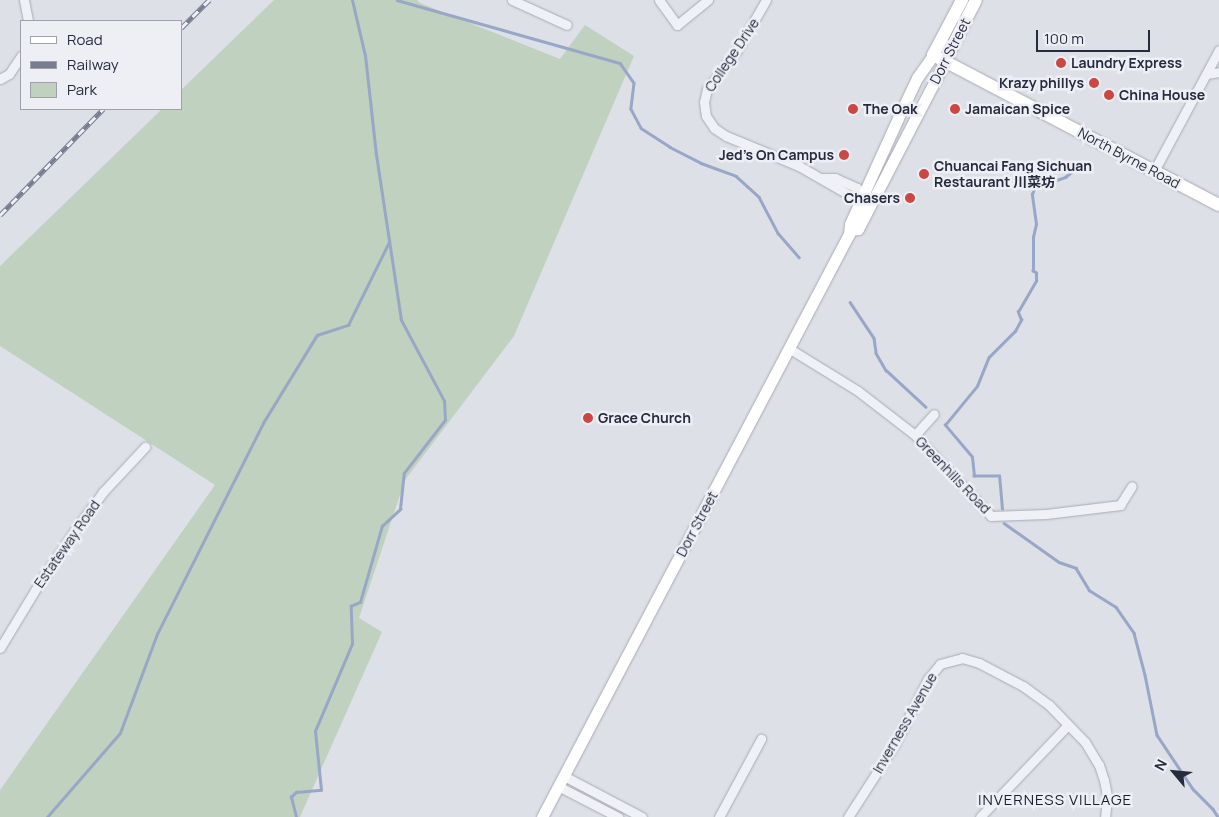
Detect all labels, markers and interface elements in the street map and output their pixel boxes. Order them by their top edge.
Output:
street label: College Drive [701,15,763,95]
street label: Dorr Street [926,15,974,87]
legend [20,20,182,110]
scale bar [1039,20,1153,52]
text: 100 m [1044,28,1084,49]
text: Road [67,29,103,50]
text: Railway [67,54,119,75]
place label: Laundry Express [1071,55,1182,71]
marker: Laundry Express [1055,57,1067,69]
place label: Krazy phillys [999,75,1084,91]
marker: Krazy phillys [1088,77,1100,89]
text: Park [67,79,97,100]
place label: China House [1119,87,1205,103]
marker: China House [1103,89,1115,101]
place label: The Oak [863,101,918,117]
place label: Jamaican Spice [965,101,1070,117]
marker: The Oak [847,103,859,115]
marker: Jamaican Spice [949,103,961,115]
street label: North Byrne Road [1075,124,1183,192]
place label: Jed's On Campus [719,147,834,163]
marker: Jed's On Campus [838,149,850,161]
place label: Chuancai Fang Sichuan Restaurant 川菜坊 [934,158,1092,190]
marker: Chuancai Fang Sichuan Restaurant 川菜坊 [918,168,930,180]
place label: Chasers [844,190,900,206]
marker: Chasers [904,192,916,204]
place label: Grace Church [598,410,691,426]
marker: Grace Church [582,412,594,424]
street label: Greenhills Road [912,433,994,517]
street label: Dorr Street [673,488,721,560]
street label: Estateway Road [31,497,103,591]
street label: Inverness Avenue [869,670,941,776]
north arrow [1149,747,1199,797]
text: N [1150,756,1171,774]
district label: INVERNESS VILLAGE [976,791,1134,809]

